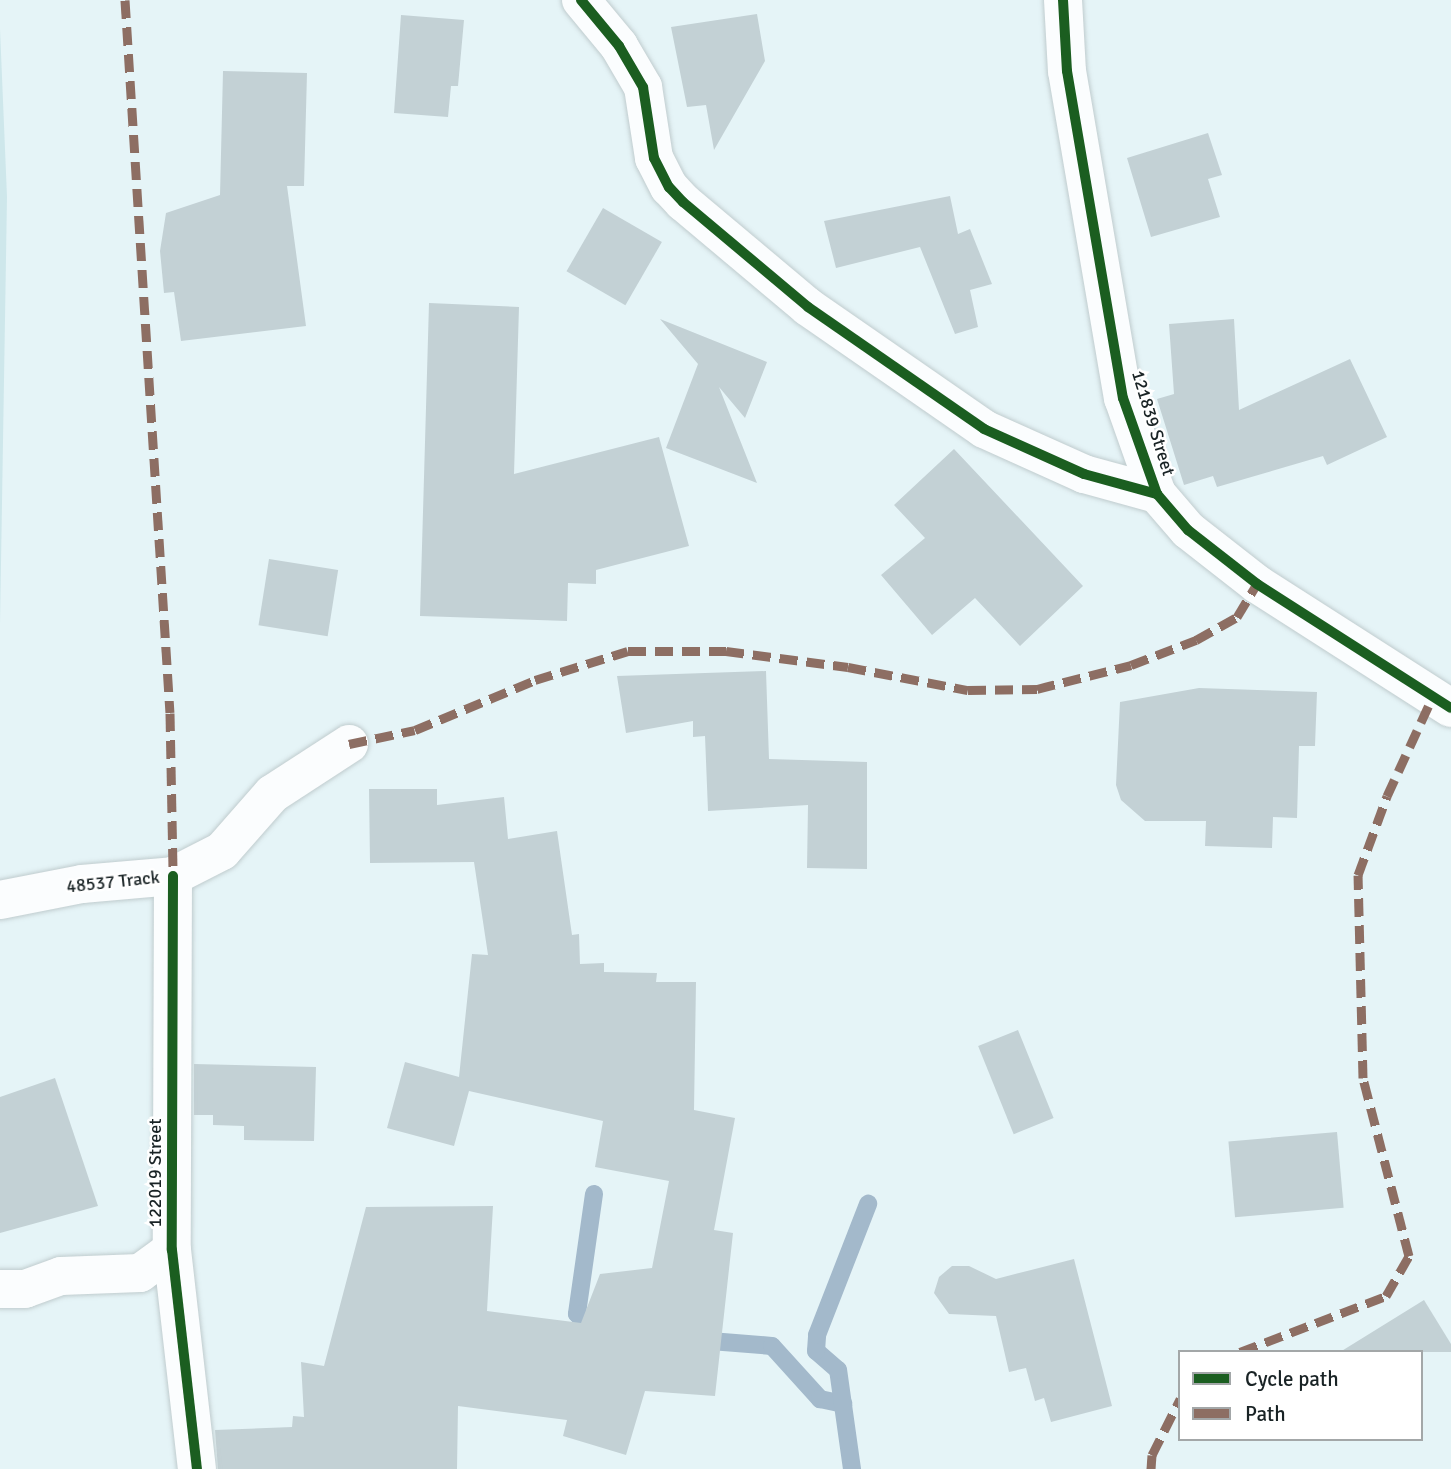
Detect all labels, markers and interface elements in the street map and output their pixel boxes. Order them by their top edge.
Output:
street label: 121839 Street [1127,368,1179,478]
street label: 48537 Track [65,866,161,898]
street label: 122019 Street [144,1118,166,1228]
legend [1178,1350,1423,1441]
text: Cycle path [1245,1366,1339,1392]
text: Path [1245,1401,1286,1427]

